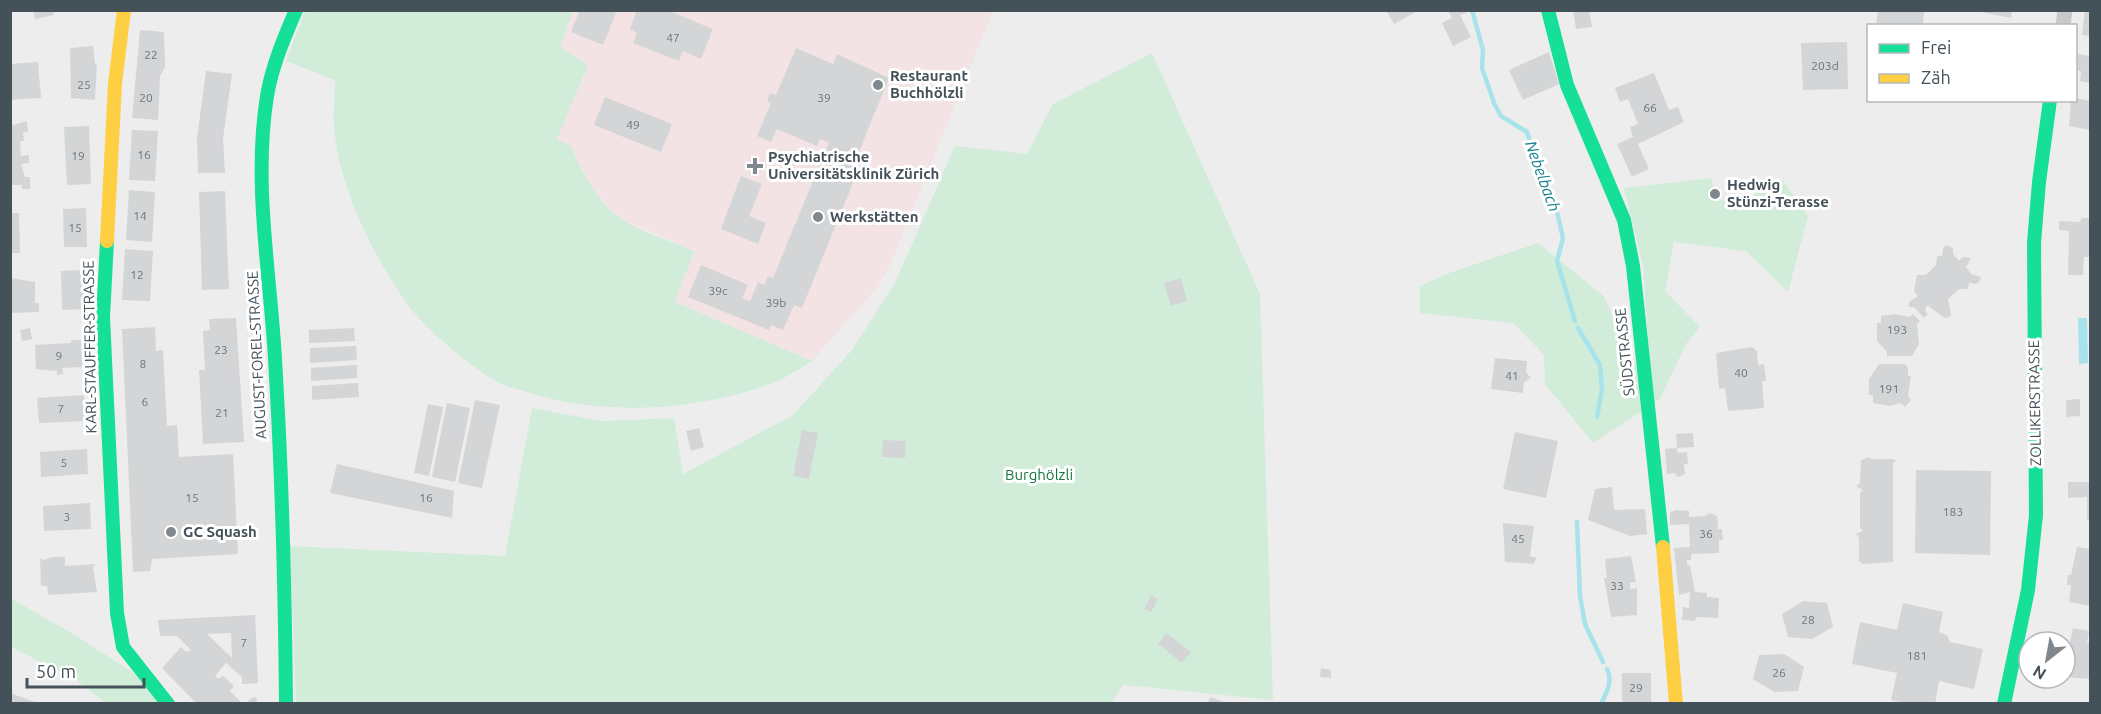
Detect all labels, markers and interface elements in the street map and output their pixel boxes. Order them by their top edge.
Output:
legend [1867,24,2077,102]
house number: 47 [666,31,680,44]
text: Frei [1921,37,1951,57]
house number: 22 [144,48,158,61]
house number: 203d [1811,59,1839,72]
place label: Restaurant Buchhölzli [890,67,968,101]
text: Zäh [1921,67,1951,87]
house number: 25 [77,78,91,91]
marker: Restaurant Buchhölzli [871,78,885,92]
house number: 20 [139,91,153,104]
house number: 39 [817,91,831,104]
house number: 66 [1643,101,1657,114]
house number: 49 [626,118,640,131]
water label: Nebelbach [1522,138,1564,214]
house number: 16 [137,148,151,161]
place label: Psychiatrische Universitätsklinik Zürich [768,148,939,182]
house number: 19 [71,149,85,162]
marker: Psychiatrische Universitätsklinik Zürich [746,157,764,175]
place label: Hedwig Stünzi-Terasse [1727,176,1829,210]
marker: Hedwig Stünzi-Terasse [1708,187,1722,201]
place label: Werkstätten [830,208,919,225]
house number: 14 [133,209,147,222]
marker: Werkstätten [811,210,825,224]
house number: 15 [68,221,82,234]
street label: KARL-STAUFFER-STRASSE [79,260,100,434]
house number: 12 [130,268,144,281]
street label: AUGUST-FOREL-STRASSE [244,270,269,440]
house number: 39c [708,284,728,297]
house number: 39b [766,296,786,309]
street label: SÜDSTRASSE [1611,307,1638,397]
house number: 193 [1887,323,1907,336]
street label: ZOLLIKERSTRASSE [2025,340,2044,466]
house number: 23 [214,343,228,356]
house number: 9 [56,349,62,362]
house number: 8 [140,357,147,370]
house number: 40 [1734,366,1748,379]
house number: 41 [1505,369,1519,382]
house number: 191 [1879,382,1899,395]
house number: 6 [142,395,149,408]
house number: 7 [58,402,64,415]
house number: 21 [215,406,229,419]
house number: 5 [61,456,67,469]
park label: Burghölzli [1005,466,1073,483]
house number: 15 [185,491,199,504]
house number: 16 [419,491,433,504]
house number: 183 [1943,505,1963,518]
house number: 3 [64,510,70,523]
place label: GC Squash [183,523,257,540]
marker: GC Squash [164,525,178,539]
house number: 36 [1699,527,1713,540]
house number: 45 [1511,532,1525,545]
house number: 33 [1610,579,1624,592]
house number: 28 [1801,613,1815,626]
north arrow [2017,630,2077,690]
house number: 7 [241,636,247,649]
house number: 181 [1907,649,1927,662]
scale bar [27,651,144,689]
text: 50 m [36,661,76,681]
text: N [2030,662,2049,684]
house number: 26 [1772,666,1786,679]
house number: 29 [1629,681,1643,694]

